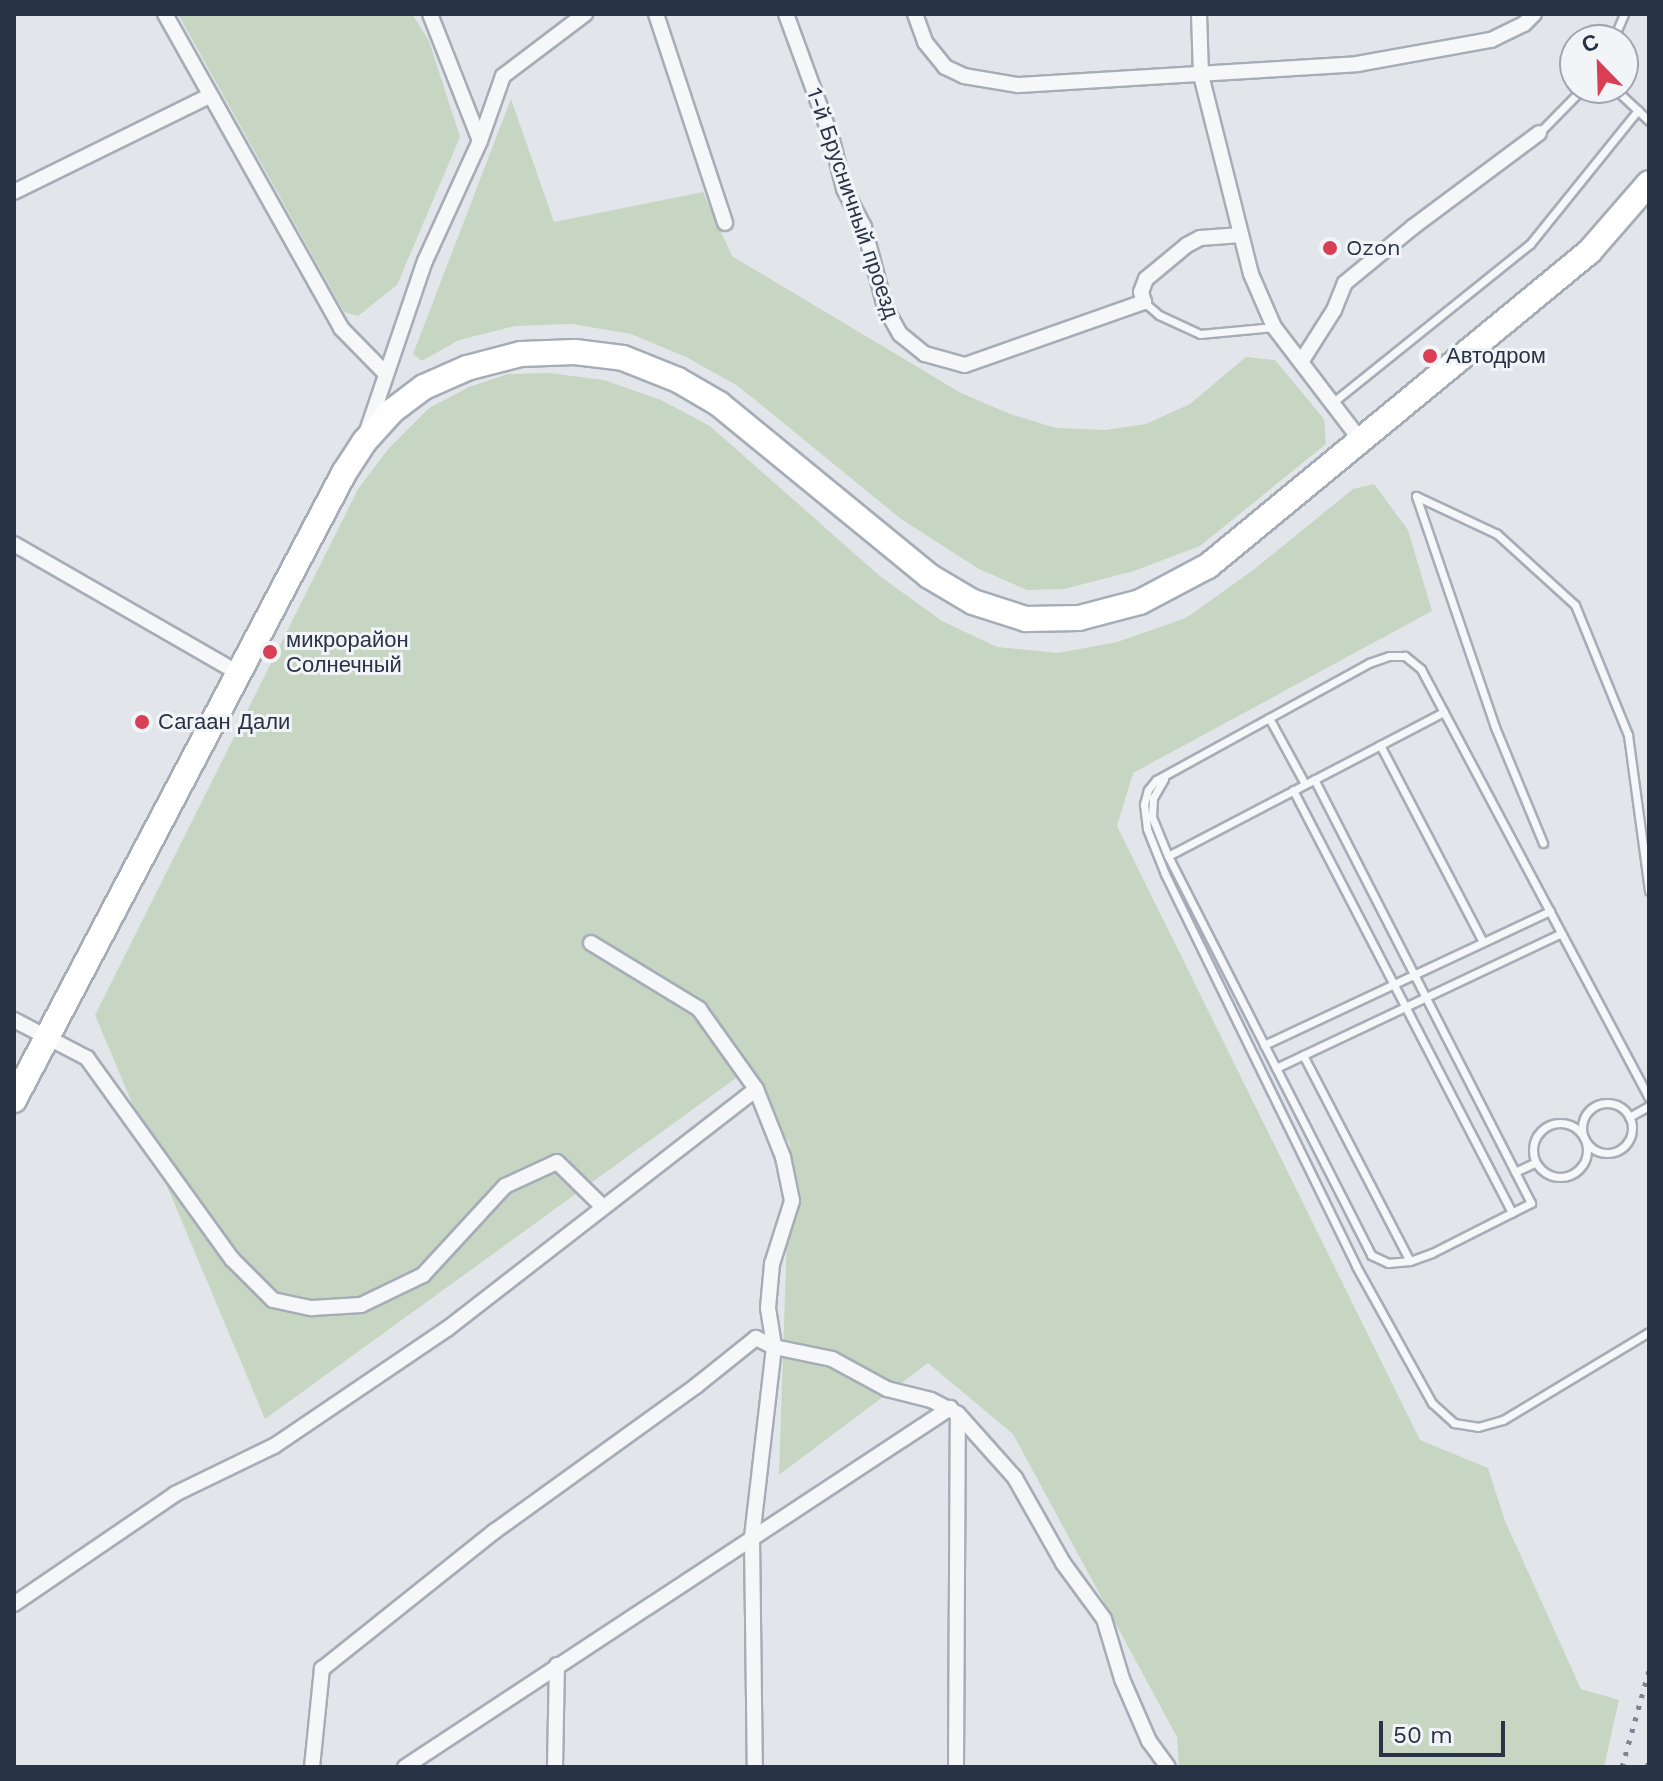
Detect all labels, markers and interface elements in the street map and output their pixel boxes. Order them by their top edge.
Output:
north arrow [1559,24,1639,104]
text: С [1578,29,1602,58]
street label: 1-й Брусничный проезд [801,84,905,322]
place label: Ozon [1346,235,1401,261]
marker: Ozon [1321,239,1339,257]
place label: Автодром [1446,343,1546,369]
marker: Автодром [1421,347,1439,365]
place label: микрорайон Солнечный [286,626,409,678]
marker: микрорайон Солнечный [261,643,279,661]
place label: Сагаан Дали [158,709,290,735]
marker: Сагаан Дали [133,713,151,731]
scale bar [1383,1705,1509,1755]
text: 50 m [1393,1721,1453,1749]

